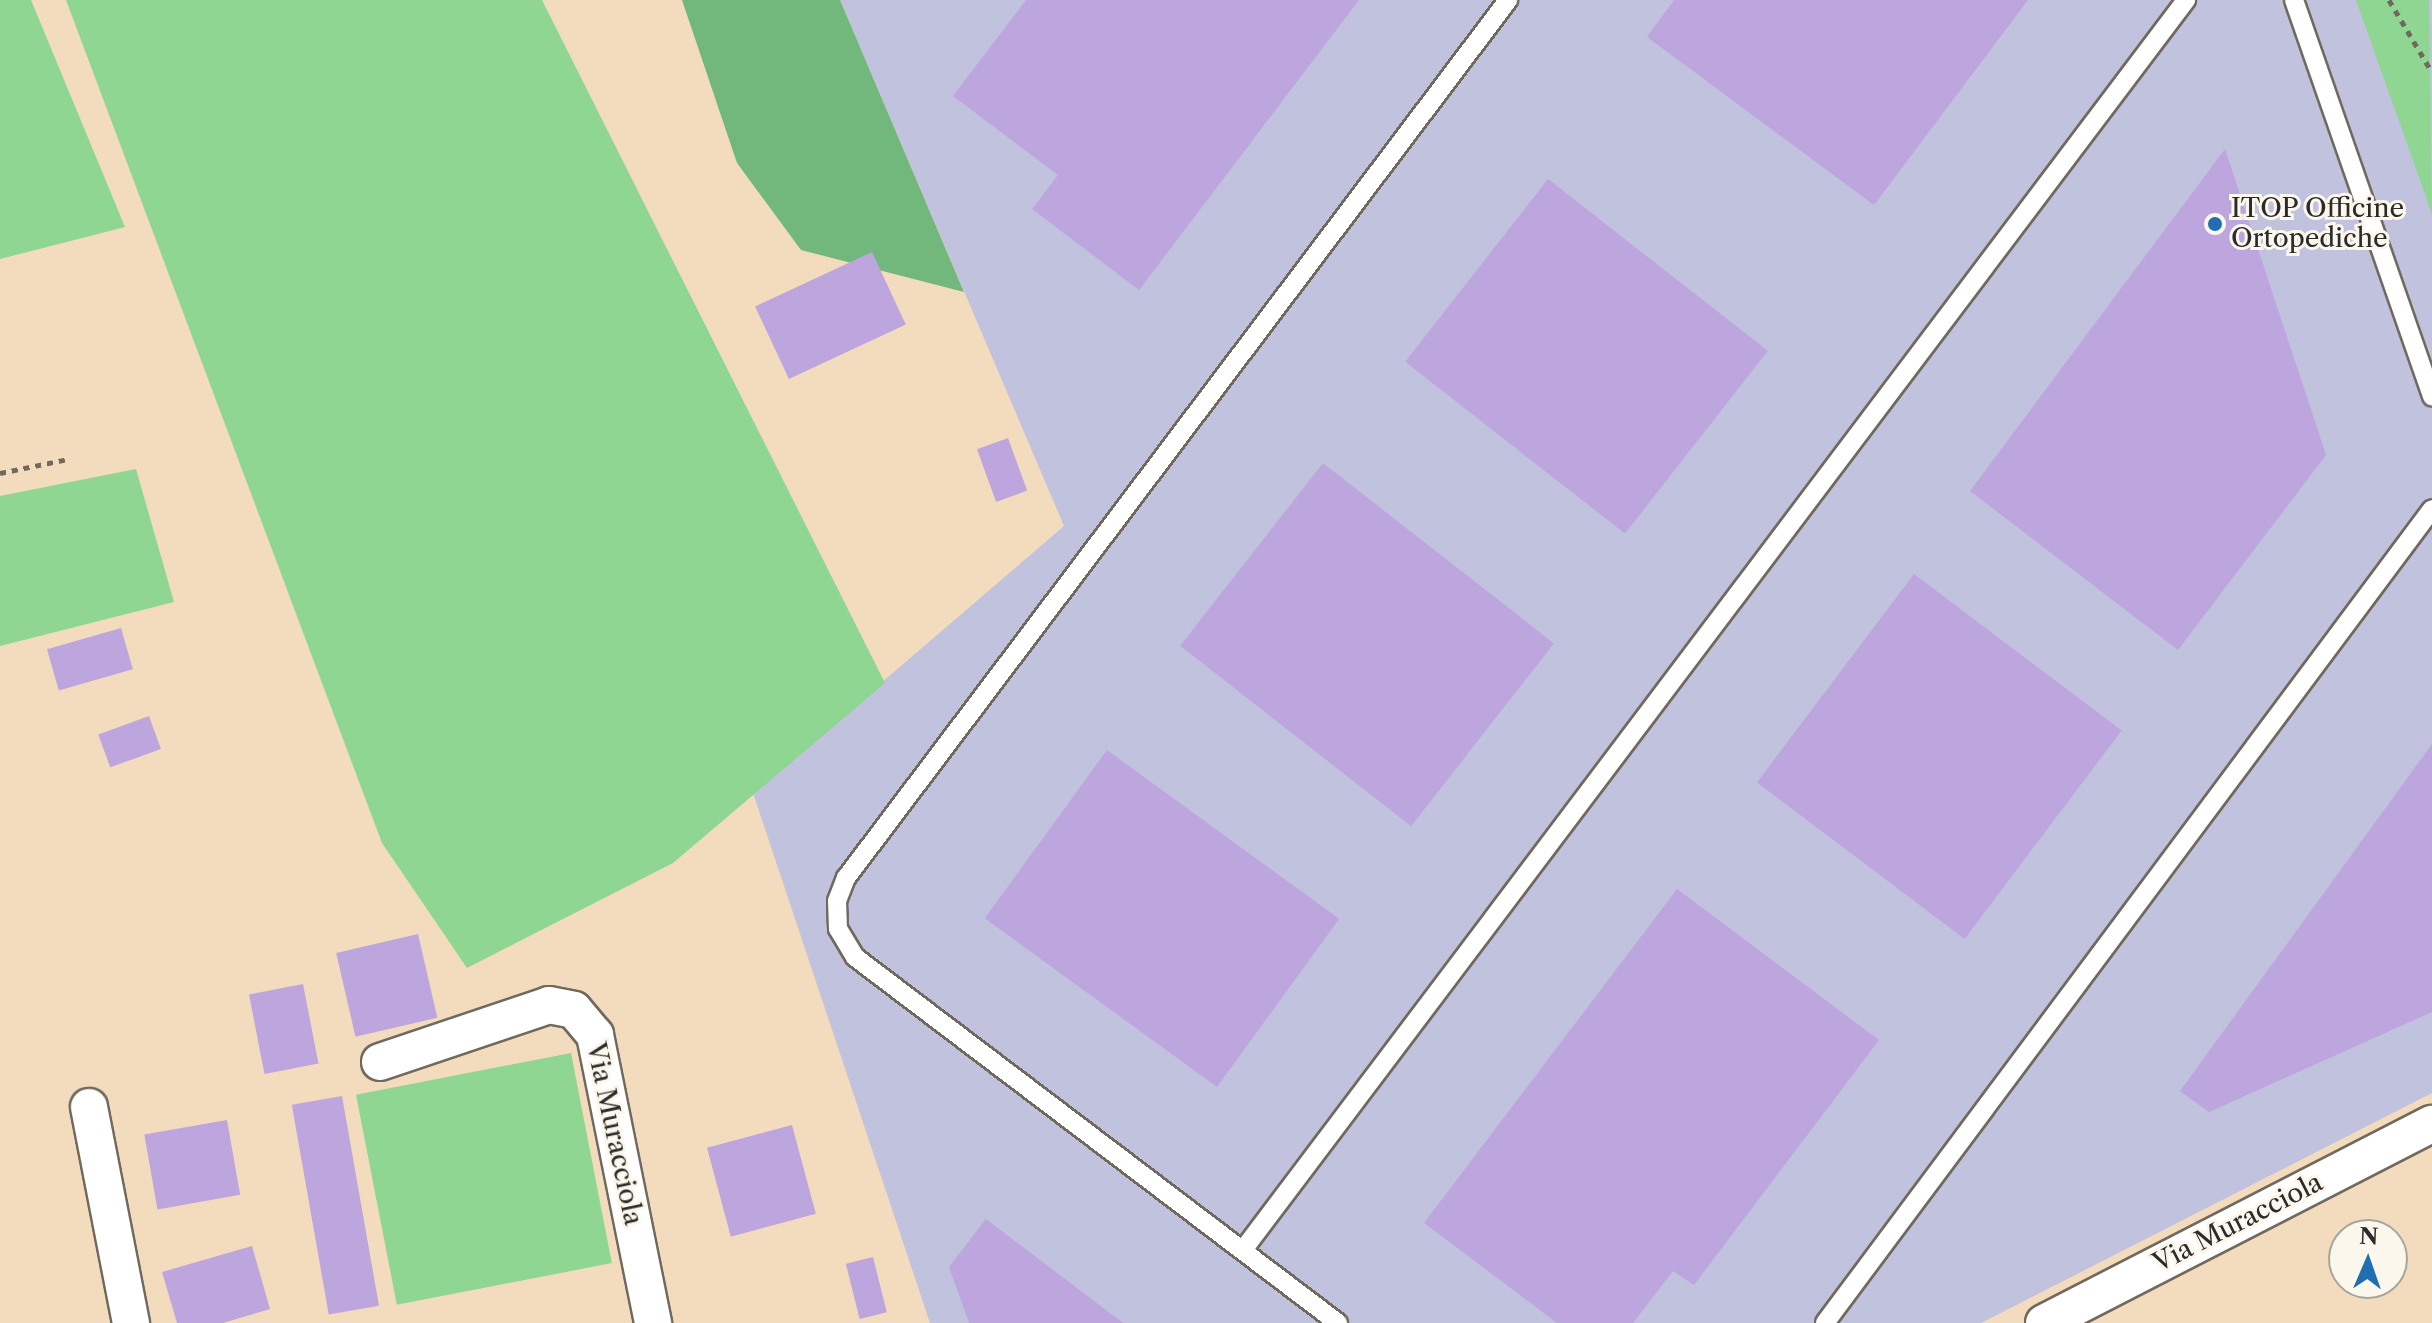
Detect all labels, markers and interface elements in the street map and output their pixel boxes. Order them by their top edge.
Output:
place label: ITOP Officine Ortopediche [2231,193,2405,254]
marker: ITOP Officine Ortopediche [2206,215,2224,233]
street label: Via Muracciola [579,1040,649,1228]
street label: Via Muracciola [2148,1167,2328,1279]
north arrow [2328,1219,2408,1299]
text: N [2359,1223,2379,1250]

